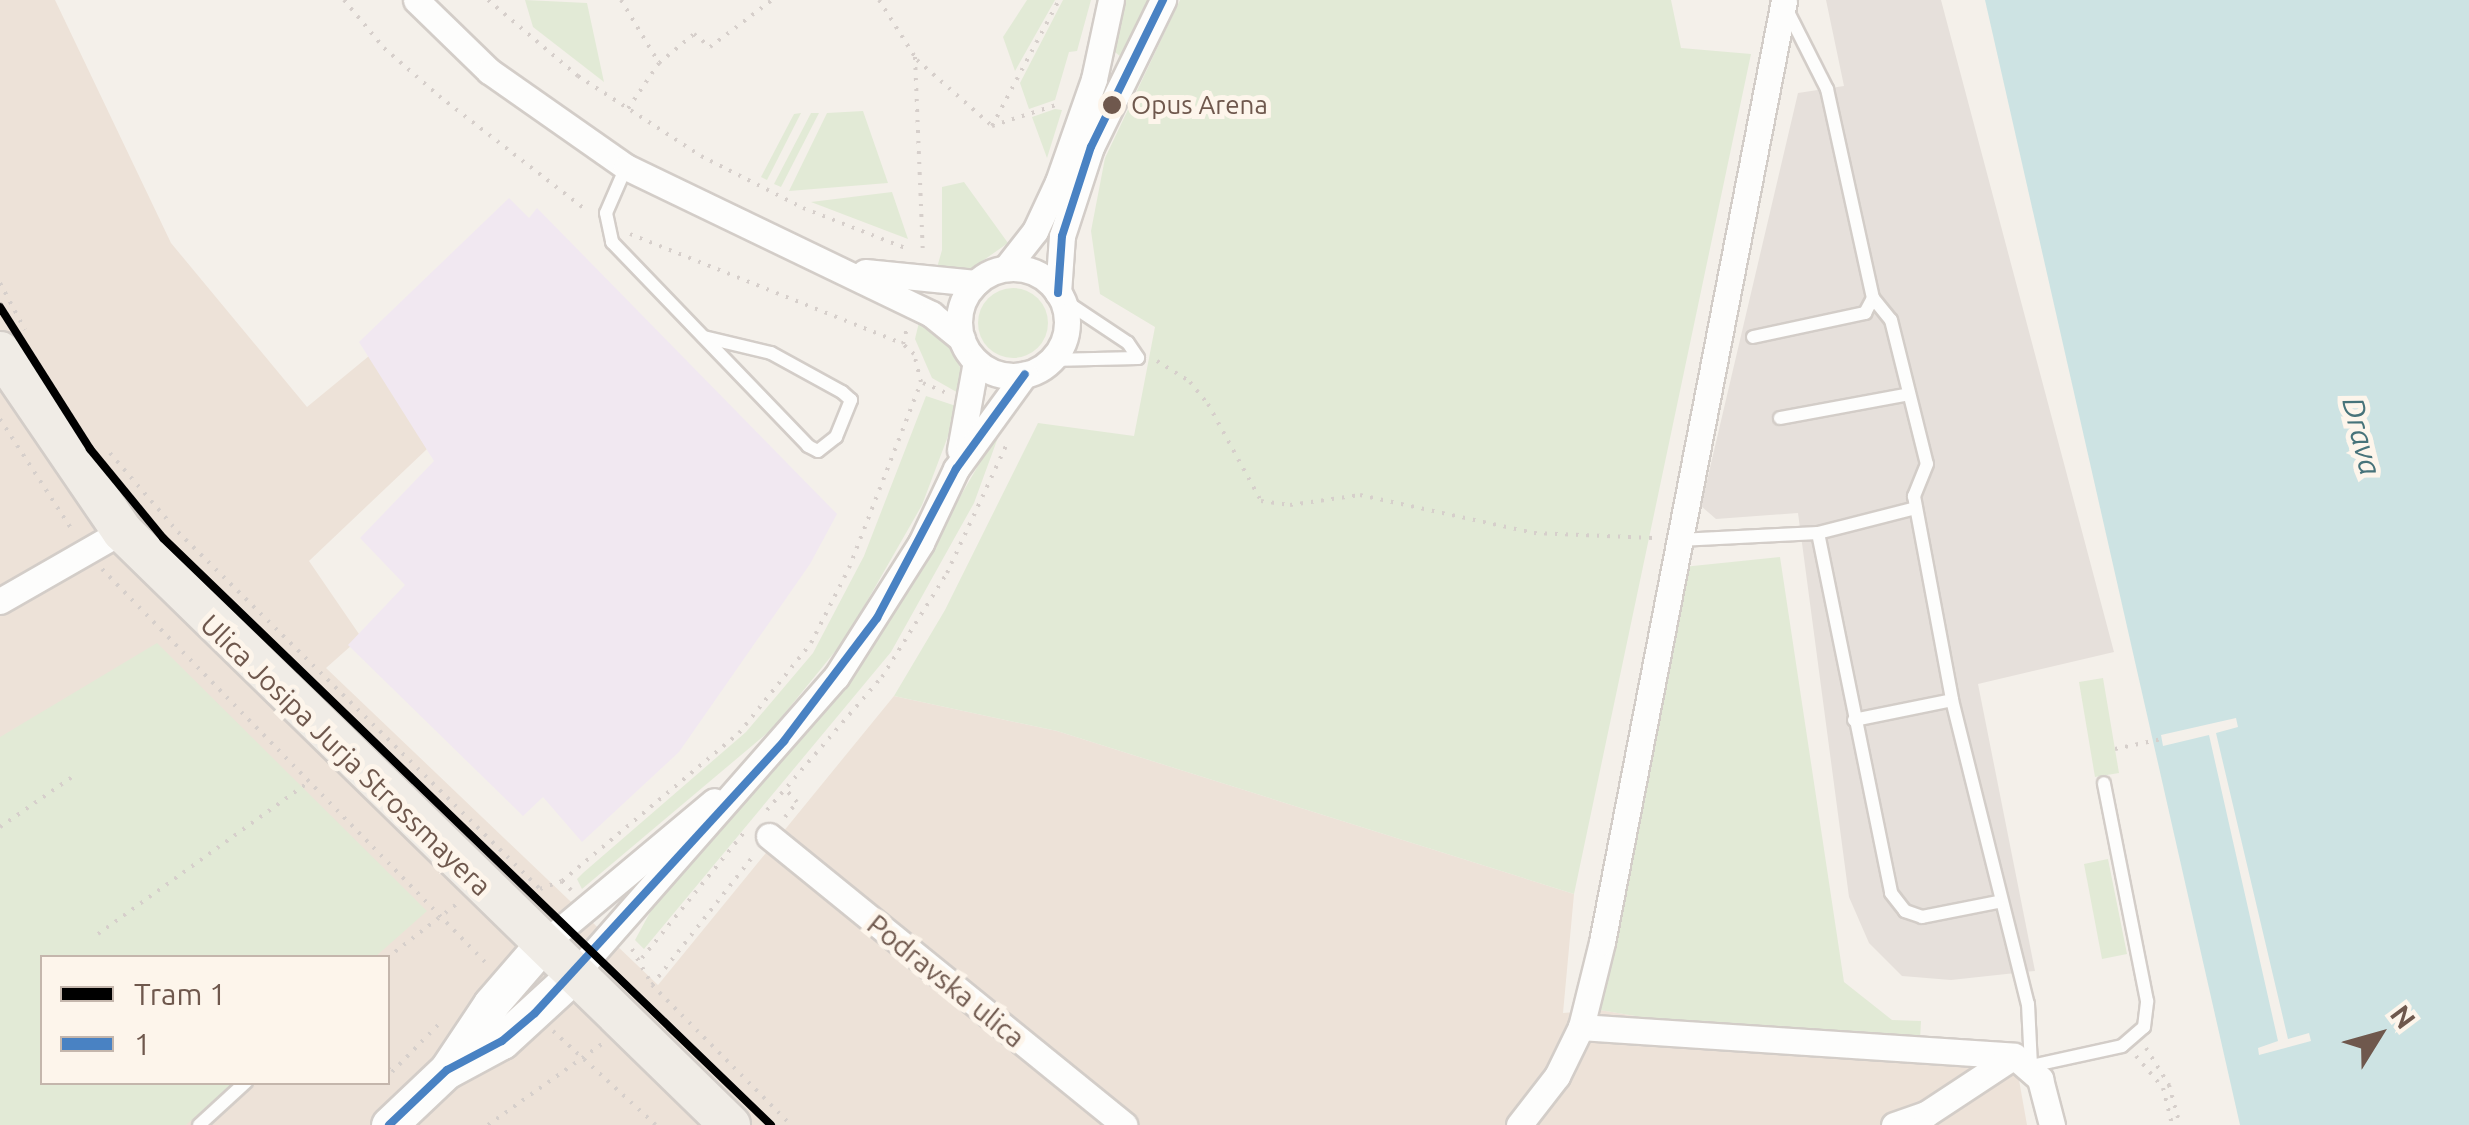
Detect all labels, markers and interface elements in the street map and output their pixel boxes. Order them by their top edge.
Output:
place label: Opus Arena [1131,89,1268,121]
marker: Opus Arena [1102,95,1122,115]
water label: Drava [2335,393,2389,479]
street label: Ulica Josipa Jurja Strossmayera [194,607,498,903]
street label: Podravska ulica [861,907,1031,1055]
legend [40,955,390,1085]
text: Tram 1 [134,977,226,1011]
north arrow [2329,985,2429,1085]
text: N [2385,999,2422,1034]
text: 1 [134,1027,151,1061]

